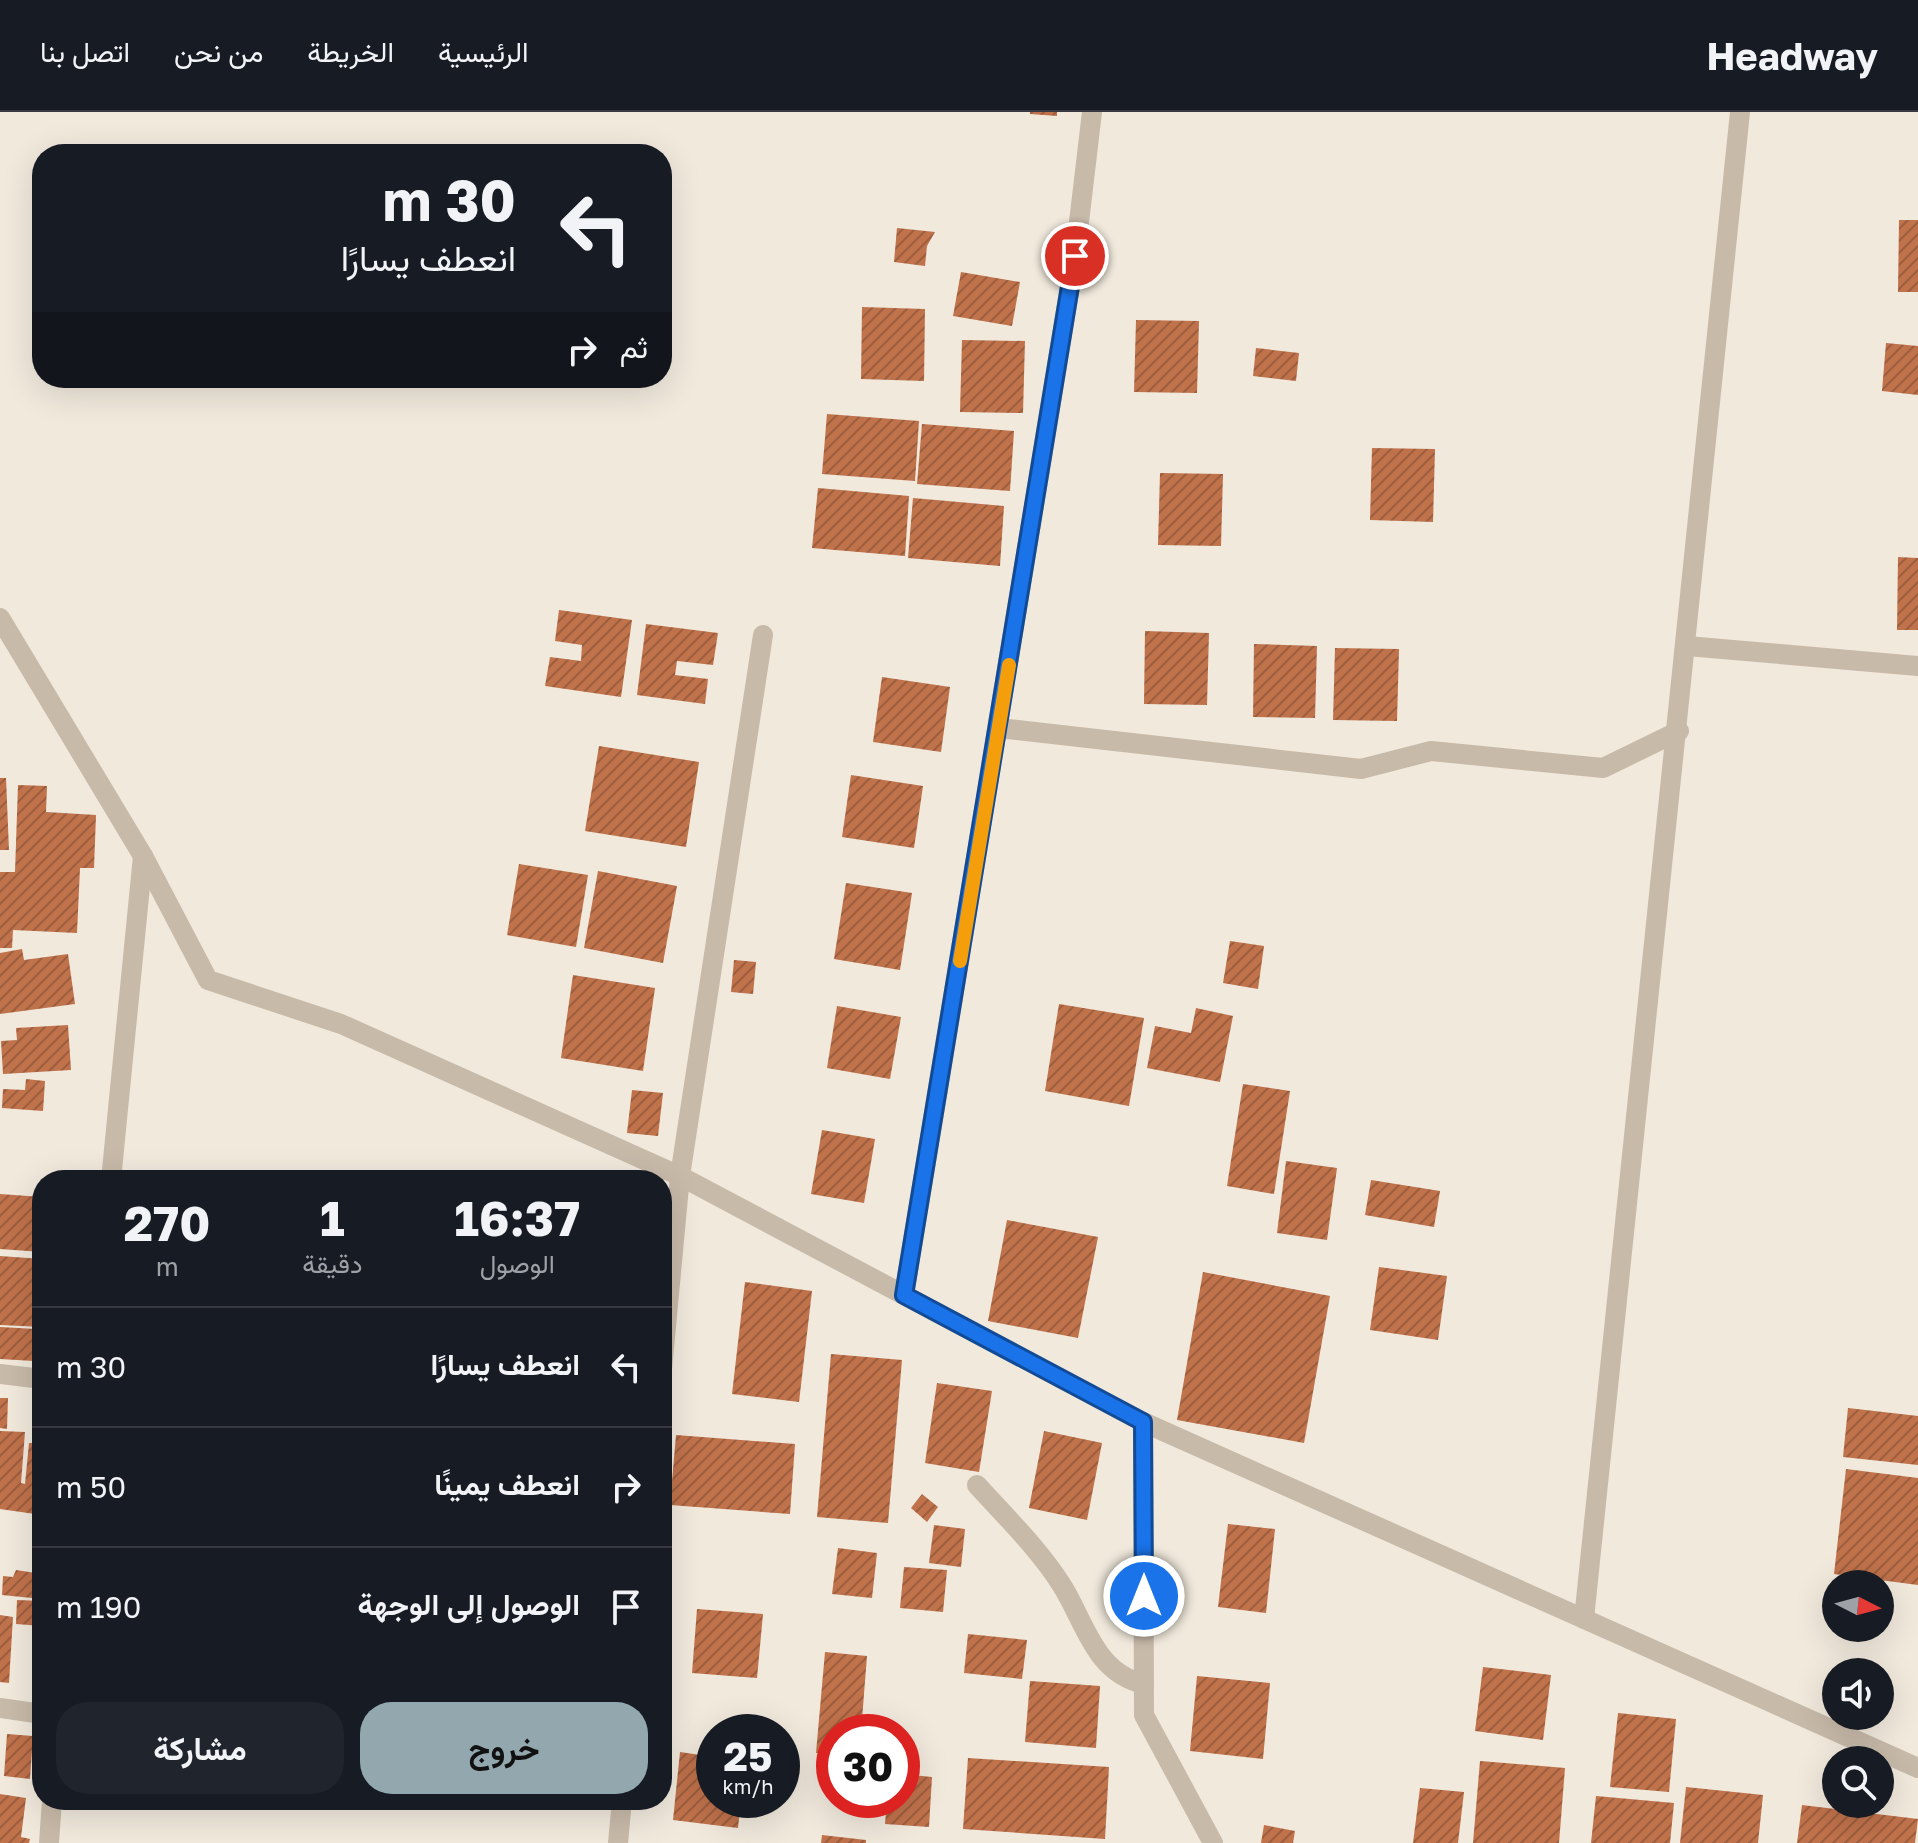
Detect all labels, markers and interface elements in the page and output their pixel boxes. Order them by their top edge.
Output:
text: Headway [1706,33,1878,78]
text: اتصل بنا [40,35,130,68]
text: من نحن [174,35,263,68]
text: الخريطة [307,35,394,68]
text: الرئيسية [438,35,528,68]
text: 30 m [382,166,516,233]
icon: left [544,176,648,280]
pin [1041,222,1109,290]
icon: arrive [1053,234,1097,278]
text: انعطف يسارًا [341,236,516,279]
icon: right [560,328,604,372]
text: ثم [620,329,648,365]
text: 1 [320,1189,345,1247]
text: 16:37 [454,1189,580,1247]
text: 270 [124,1194,210,1252]
text: دقيقة [302,1248,362,1279]
text: الوصول [480,1248,555,1279]
text: m [156,1251,179,1282]
icon: left [604,1345,648,1389]
text: انعطف يسارًا [431,1346,580,1382]
text: 30 m [56,1349,126,1385]
icon: right [604,1465,648,1509]
text: انعطف يمينًا [434,1466,580,1502]
text: 50 m [56,1469,126,1505]
position arrow [1102,1554,1186,1638]
north arrow [1822,1570,1894,1642]
map controls [1822,1570,1894,1818]
icon: arrive [604,1585,648,1629]
text: الوصول إلى الوجهة [358,1586,580,1622]
text: 190 m [56,1589,141,1625]
button: sound [1822,1658,1894,1730]
button: مشاركة [56,1702,344,1794]
button: خروج [360,1702,648,1794]
speed limit sign: 30 [816,1714,920,1818]
text: 25 [724,1732,772,1780]
button: search [1822,1746,1894,1818]
text: km/h [723,1774,773,1798]

